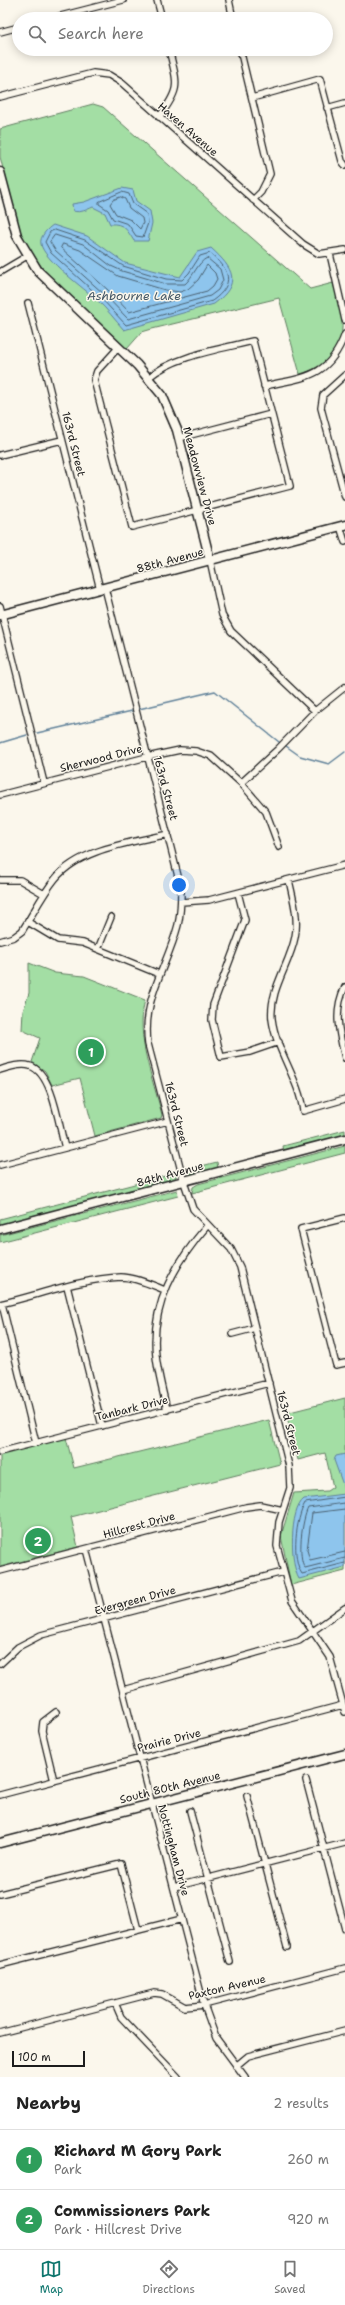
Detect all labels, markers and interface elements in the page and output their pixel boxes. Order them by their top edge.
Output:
search box [12,12,333,56]
icon: search [26,23,48,45]
text: Search here [58,24,144,44]
street label: Haven Avenue [154,99,221,160]
water label: Ashbourne Lake [87,288,181,304]
street label: 163rd Street [58,410,89,478]
street label: Meadowview Drive [179,425,220,527]
street label: 88th Avenue [135,544,205,577]
street label: Sherwood Drive [58,741,144,776]
street label: 163rd Street [150,754,181,822]
your location [169,875,189,895]
pin: 1 [78,1037,104,1067]
street label: 163rd Street [161,1080,192,1148]
street label: 84th Avenue [135,1158,205,1191]
street label: 163rd Street [273,1389,304,1457]
street label: Tanbark Drive [94,1392,170,1425]
street label: Hillcrest Drive [101,1509,177,1542]
pin: 2 [25,1526,51,1556]
street label: Evergreen Drive [93,1582,177,1619]
street label: Prairie Drive [136,1725,203,1756]
street label: South 80th Avenue [118,1768,222,1807]
street label: Nottingham Drive [154,1803,193,1898]
street label: Paxton Avenue [187,1971,267,2004]
scale bar [12,2049,85,2068]
text: 100 m [18,2050,51,2065]
text: Nearby [16,2092,81,2114]
text: 2 results [273,2095,329,2112]
text: Richard M Gory Park [54,2141,222,2161]
text: 1 [26,2151,32,2168]
text: 260 m [287,2151,329,2168]
text: Park [54,2161,82,2178]
text: Commissioners Park [54,2201,210,2221]
text: 2 [24,2211,34,2228]
text: 920 m [287,2211,329,2228]
text: Park · Hillcrest Drive [54,2221,182,2238]
tab: Map [40,2258,63,2297]
tab: Directions [142,2258,195,2297]
tab: Saved [274,2258,305,2297]

